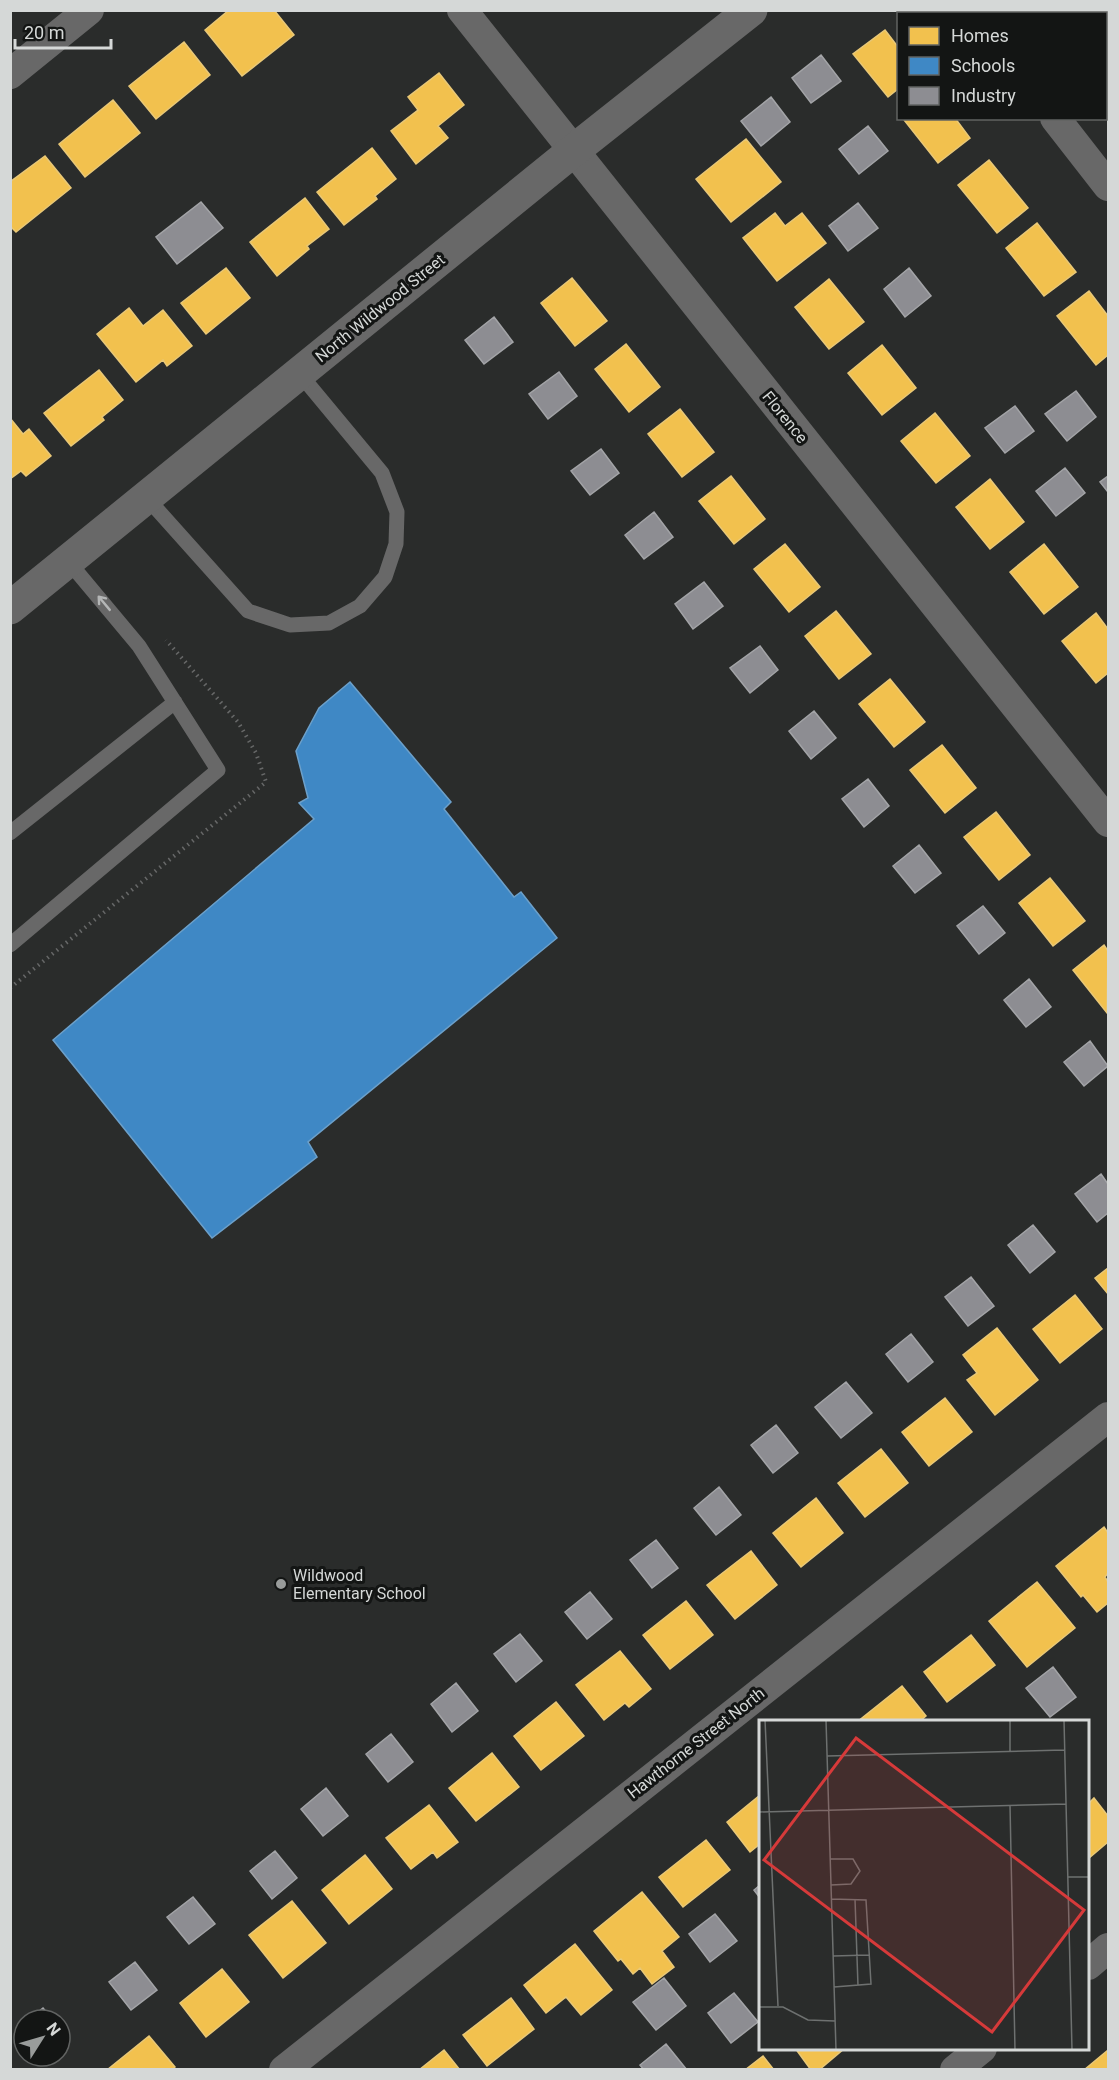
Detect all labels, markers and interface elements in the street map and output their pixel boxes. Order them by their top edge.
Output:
scale bar [15,12,111,50]
legend [897,12,1107,120]
text: 20 m [24,22,64,43]
text: Homes [951,25,1009,46]
text: Schools [951,55,1015,76]
text: Industry [951,85,1016,106]
street label: North Wildwood Street [312,250,448,366]
street label: Florence [758,387,812,447]
one-way arrow [97,595,110,611]
place label: Wildwood Elementary School [293,1566,426,1603]
marker: Wildwood Elementary School [274,1577,288,1591]
street label: Hawthorne Street North [624,1684,768,1802]
inset map [759,1720,1089,2050]
north arrow [12,2008,72,2068]
text: N [43,2019,65,2040]

